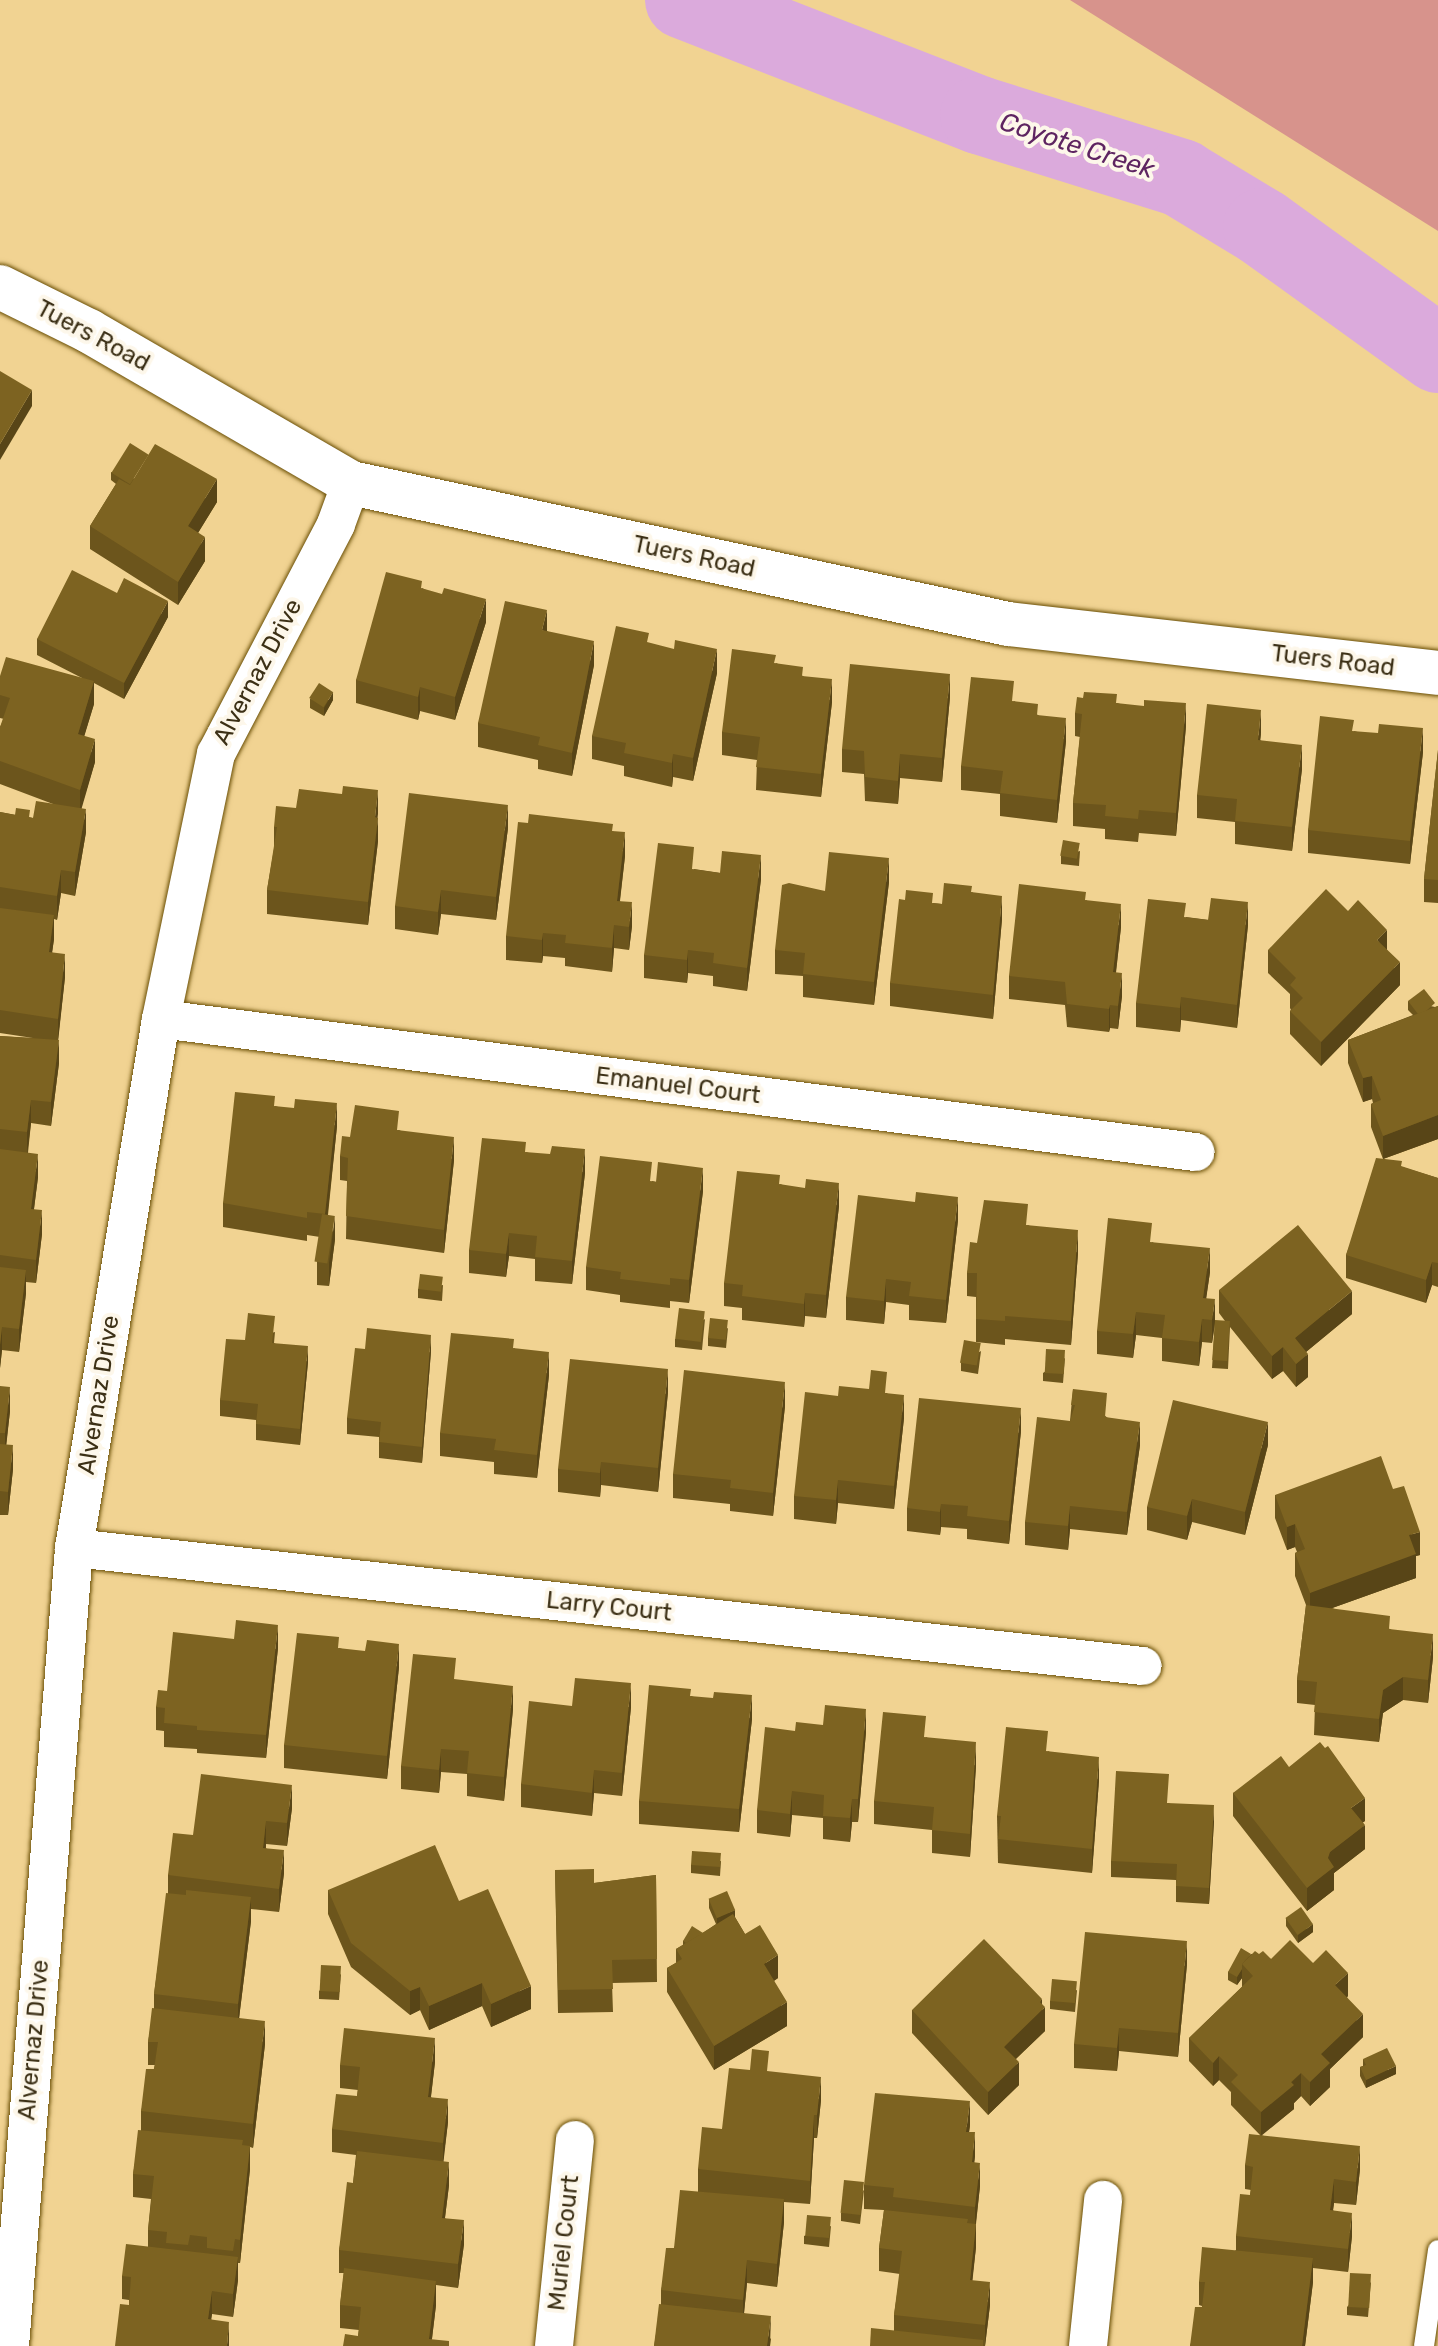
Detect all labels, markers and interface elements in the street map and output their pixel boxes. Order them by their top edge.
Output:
water label: Coyote Creek [996,106,1158,186]
street label: Tuers Road [32,294,154,378]
street label: Tuers Road [630,530,758,584]
street label: Alvernaz Drive [208,594,308,750]
street label: Tuers Road [1270,639,1396,683]
street label: Emanuel Court [594,1062,762,1110]
street label: Alvernaz Drive [72,1313,126,1477]
street label: Larry Court [544,1586,674,1628]
street label: Alvernaz Drive [13,1959,55,2121]
street label: Muriel Court [543,2174,585,2312]

